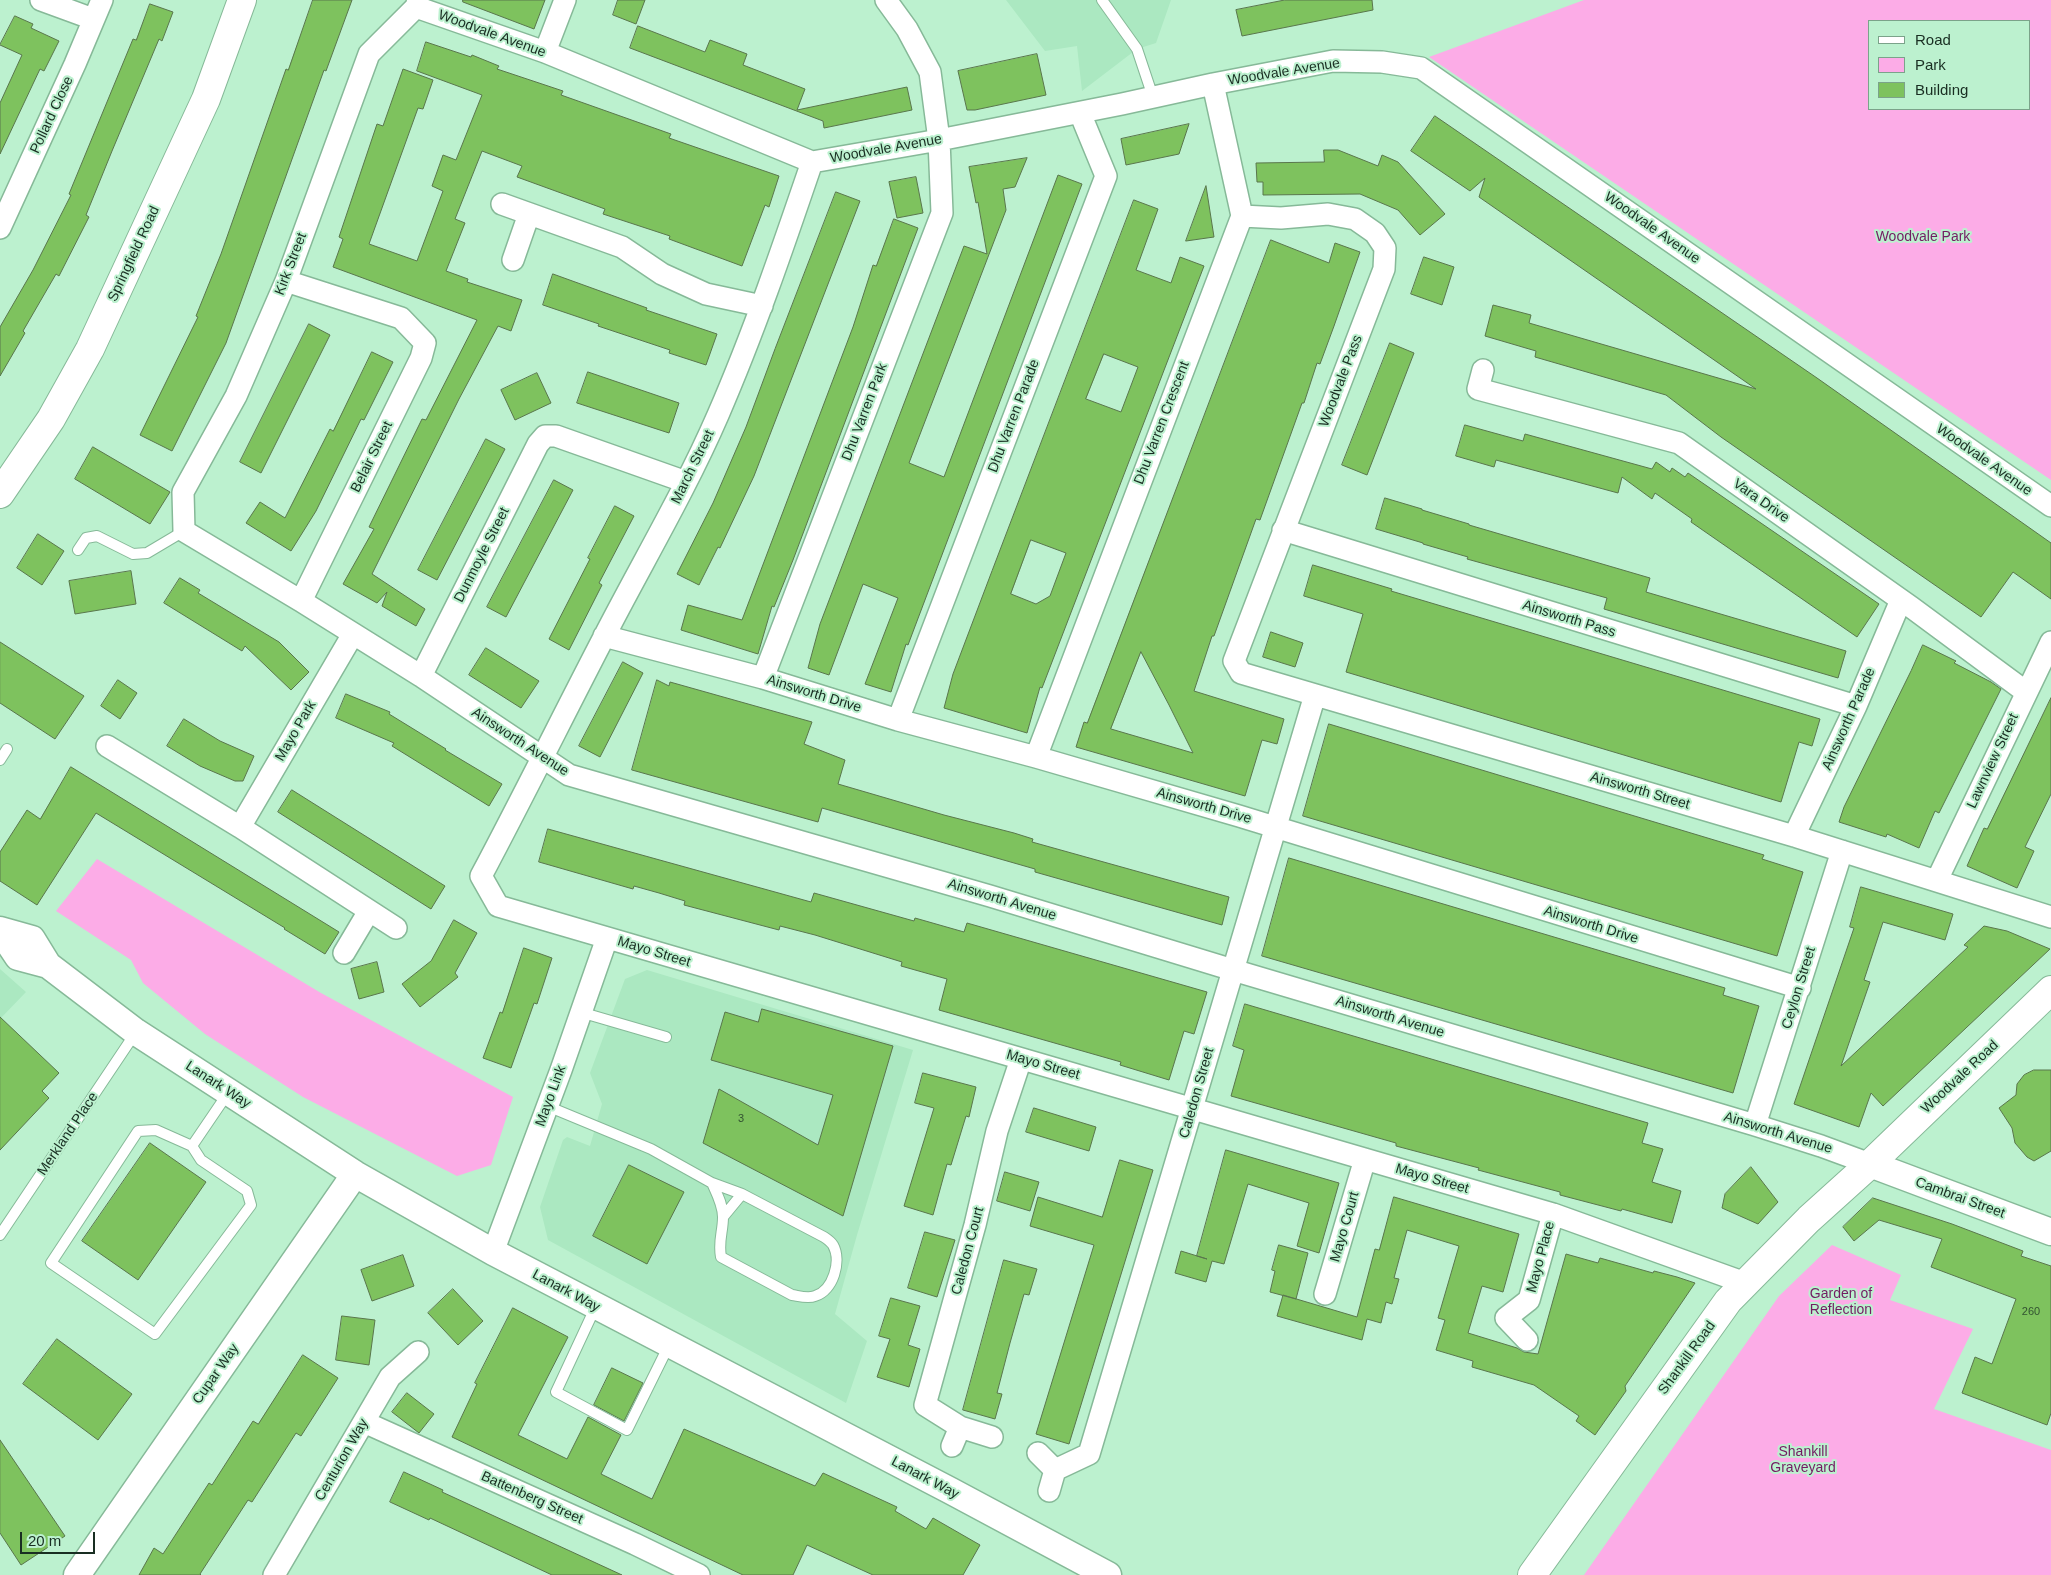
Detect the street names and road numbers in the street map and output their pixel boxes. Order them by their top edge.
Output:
street label: Woodvale Avenue [436,7,548,61]
street label: Woodvale Avenue [1227,55,1341,89]
street label: Pollard Close [27,74,77,156]
street label: Woodvale Avenue [829,131,943,167]
street label: Woodvale Avenue [1601,189,1703,267]
street label: Springfield Road [105,204,163,304]
street label: Kirk Street [271,230,311,298]
street label: Woodvale Pass [1316,333,1366,429]
street label: Dhu Varren Parade [985,357,1043,475]
street label: Dhu Varren Crescent [1131,359,1193,487]
street label: Dhu Varren Park [839,361,891,463]
street label: Belair Street [348,419,396,495]
street label: Woodvale Avenue [1933,421,2035,499]
street label: March Street [668,427,718,507]
street label: Vara Drive [1730,475,1792,527]
street label: Dunmoyle Street [451,505,513,605]
street label: Ainsworth Pass [1520,597,1618,641]
street label: Ainsworth Parade [1819,665,1879,773]
street label: Ainsworth Drive [765,672,863,716]
street label: Mayo Park [272,698,320,764]
street label: Ainsworth Avenue [468,704,572,780]
street label: Lawnview Street [1964,711,2022,811]
street label: Ainsworth Street [1588,769,1692,813]
street label: Ainsworth Drive [1155,784,1253,828]
street label: Ainsworth Avenue [946,876,1058,924]
street label: Ainsworth Drive [1542,903,1640,947]
street label: Mayo Street [615,933,693,971]
street label: Ceylon Street [1779,945,1819,1031]
street label: Ainsworth Avenue [1334,993,1446,1041]
street label: Woodvale Road [1918,1037,2002,1117]
street label: Caledon Street [1176,1046,1218,1140]
street label: Mayo Street [1004,1047,1082,1083]
street label: Lanark Way [182,1058,254,1112]
street label: Mayo Link [532,1063,570,1129]
street label: Merkland Place [34,1089,102,1179]
street label: Ainsworth Avenue [1722,1109,1834,1157]
street label: Mayo Street [1393,1161,1471,1197]
street label: Cambrai Street [1913,1174,2007,1222]
street label: Mayo Court [1327,1190,1363,1264]
street label: Caledon Court [948,1205,988,1297]
street label: Mayo Place [1523,1219,1559,1295]
street label: Lanark Way [529,1266,603,1316]
street label: Shankill Road [1655,1318,1719,1398]
street label: Cupar Way [189,1341,243,1407]
street label: Centurion Way [312,1416,372,1504]
street label: Lanark Way [888,1453,962,1503]
street label: Battenberg Street [478,1468,586,1528]

